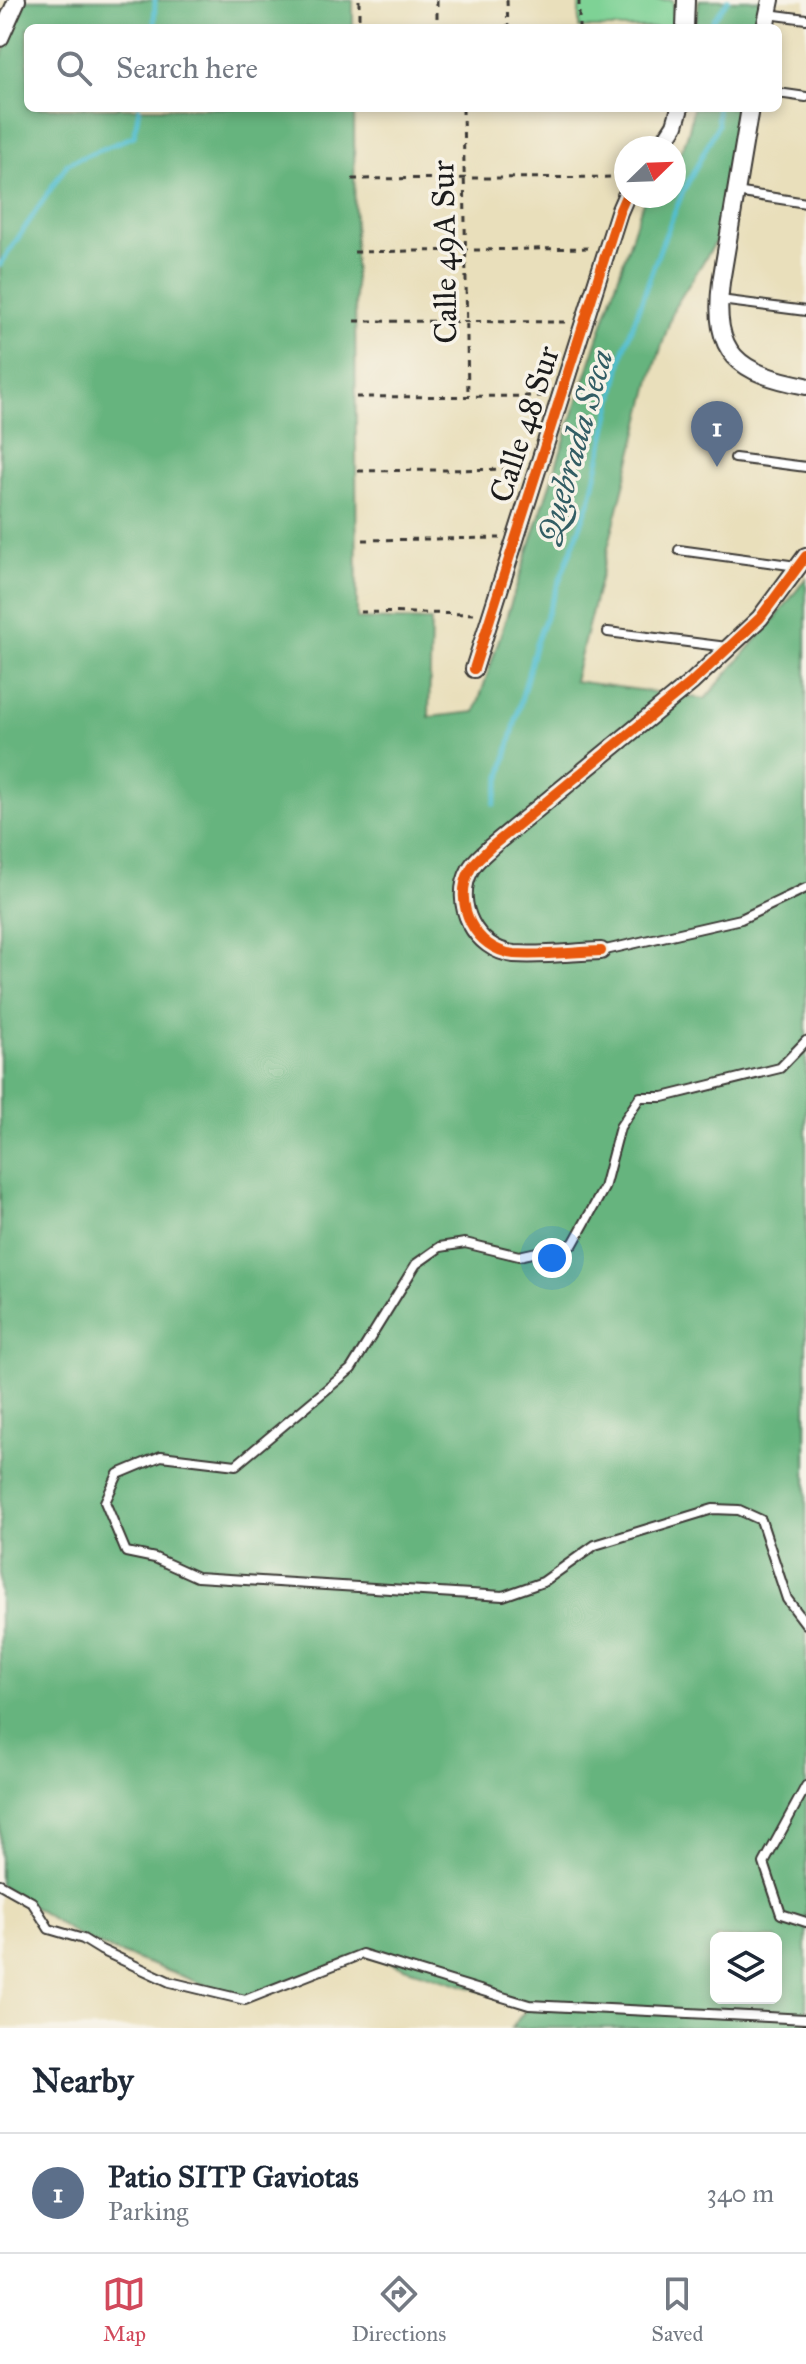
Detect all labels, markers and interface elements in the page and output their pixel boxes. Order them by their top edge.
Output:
search box [24,24,782,112]
icon: search [52,46,96,90]
text: Search here [116,50,258,86]
north arrow [614,136,686,208]
street label: Calle 49A Sur [423,160,466,344]
street label: Calle 48 Sur [481,341,568,507]
water label: Quebrada Seca [527,345,622,550]
pin: 1 [691,401,743,467]
your location [532,1238,572,1278]
map controls [710,1932,782,2004]
button: layers [710,1932,782,2004]
text: Nearby [32,2060,134,2101]
text: Patio SITP Gaviotas [108,2159,359,2195]
text: 1 [53,2177,63,2209]
text: 340 m [707,2177,774,2209]
text: Parking [108,2195,188,2227]
tab: Map [102,2272,146,2347]
tab: Directions [351,2272,446,2347]
tab: Saved [651,2272,703,2347]

